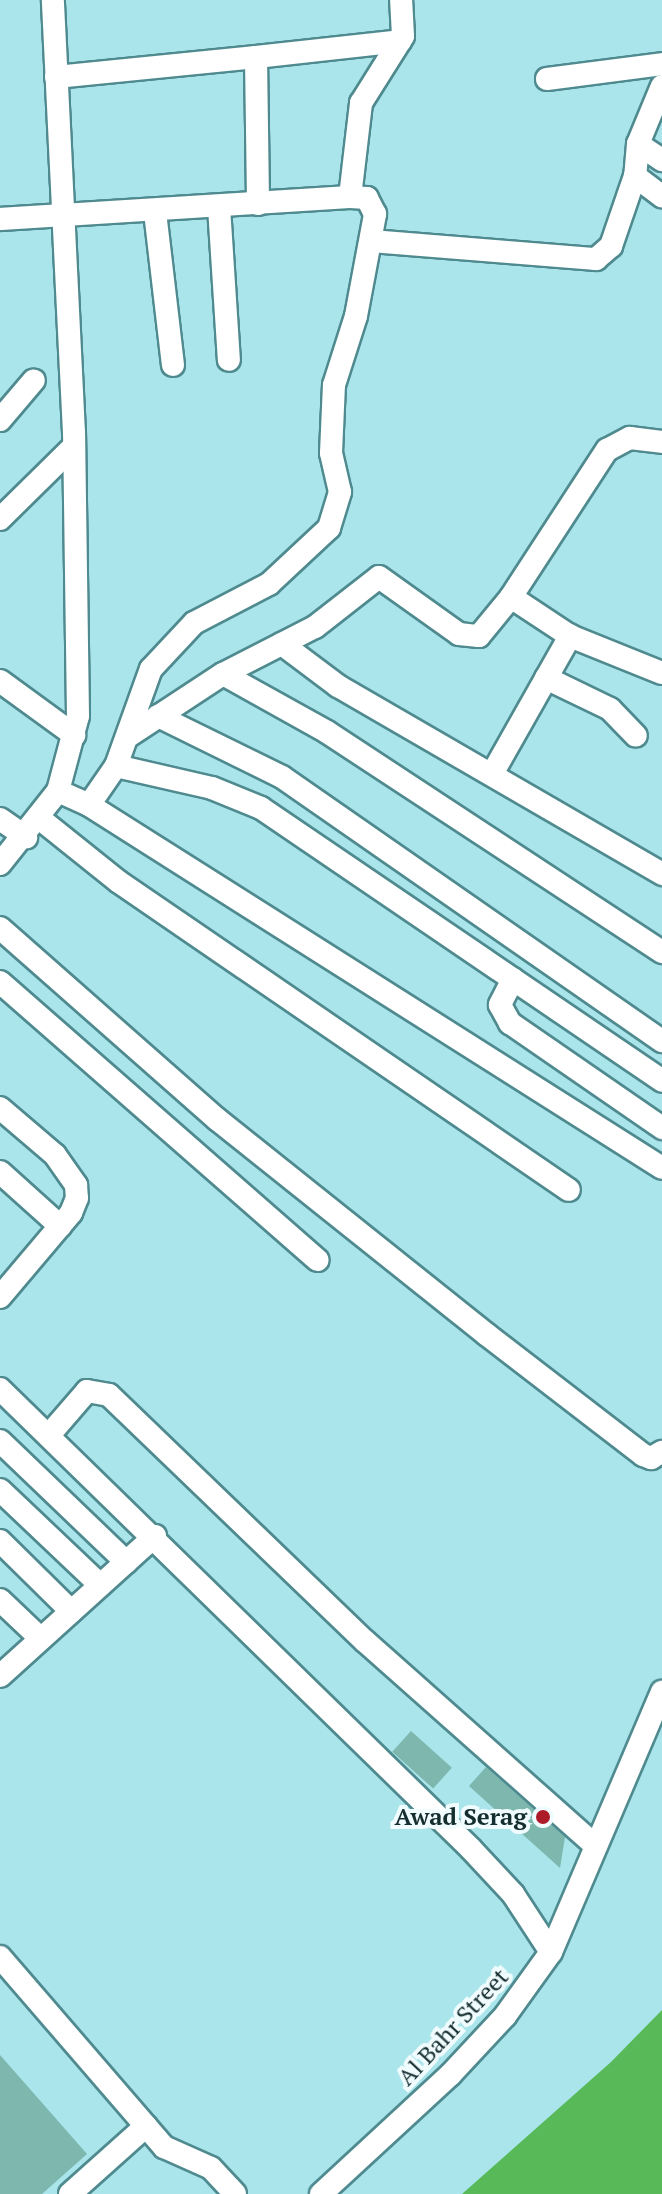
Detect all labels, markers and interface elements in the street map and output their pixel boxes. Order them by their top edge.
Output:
place label: Awad Serag [394,1803,527,1831]
marker: Awad Serag [534,1808,552,1826]
street label: Al Bahr Street [391,1963,515,2091]

